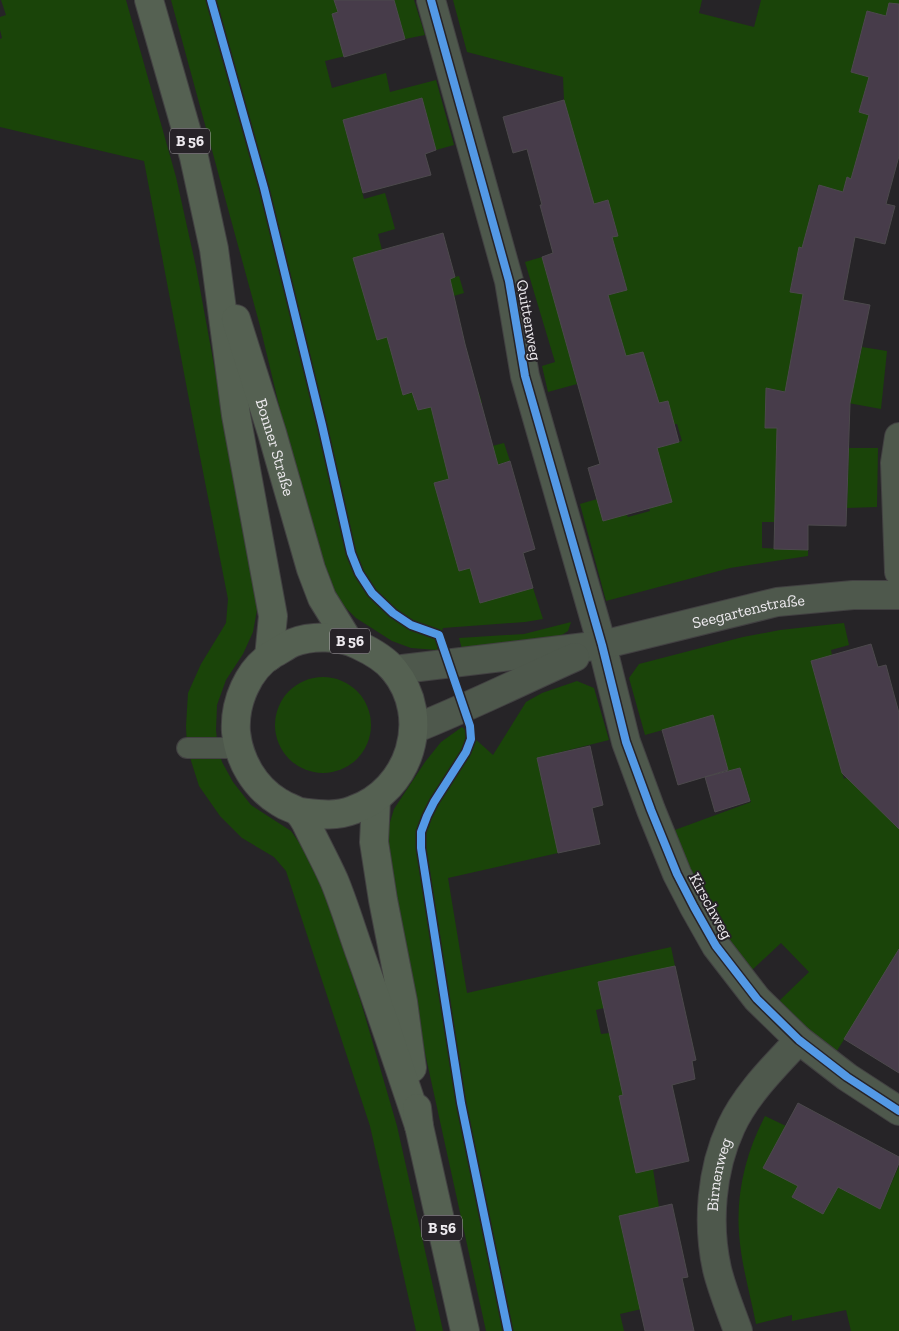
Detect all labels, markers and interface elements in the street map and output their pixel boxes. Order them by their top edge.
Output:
road number: B 56 [170,128,210,154]
street label: Quittenweg [513,278,546,362]
street label: Bonner Straße [252,396,299,498]
street label: Seegartenstraße [690,590,805,632]
road number: B 56 [330,628,370,654]
street label: Kirschweg [685,870,737,943]
street label: Birnenweg [702,1135,735,1212]
road number: B 56 [422,1216,462,1240]

